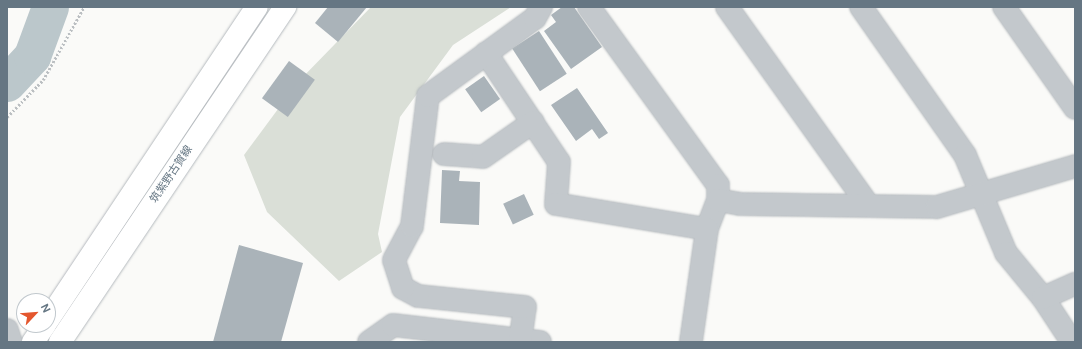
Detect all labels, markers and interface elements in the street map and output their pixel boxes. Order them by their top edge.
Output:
street label: 筑紫野古賀線 [147,143,195,205]
north arrow [16,293,56,333]
text: N [38,302,54,315]

